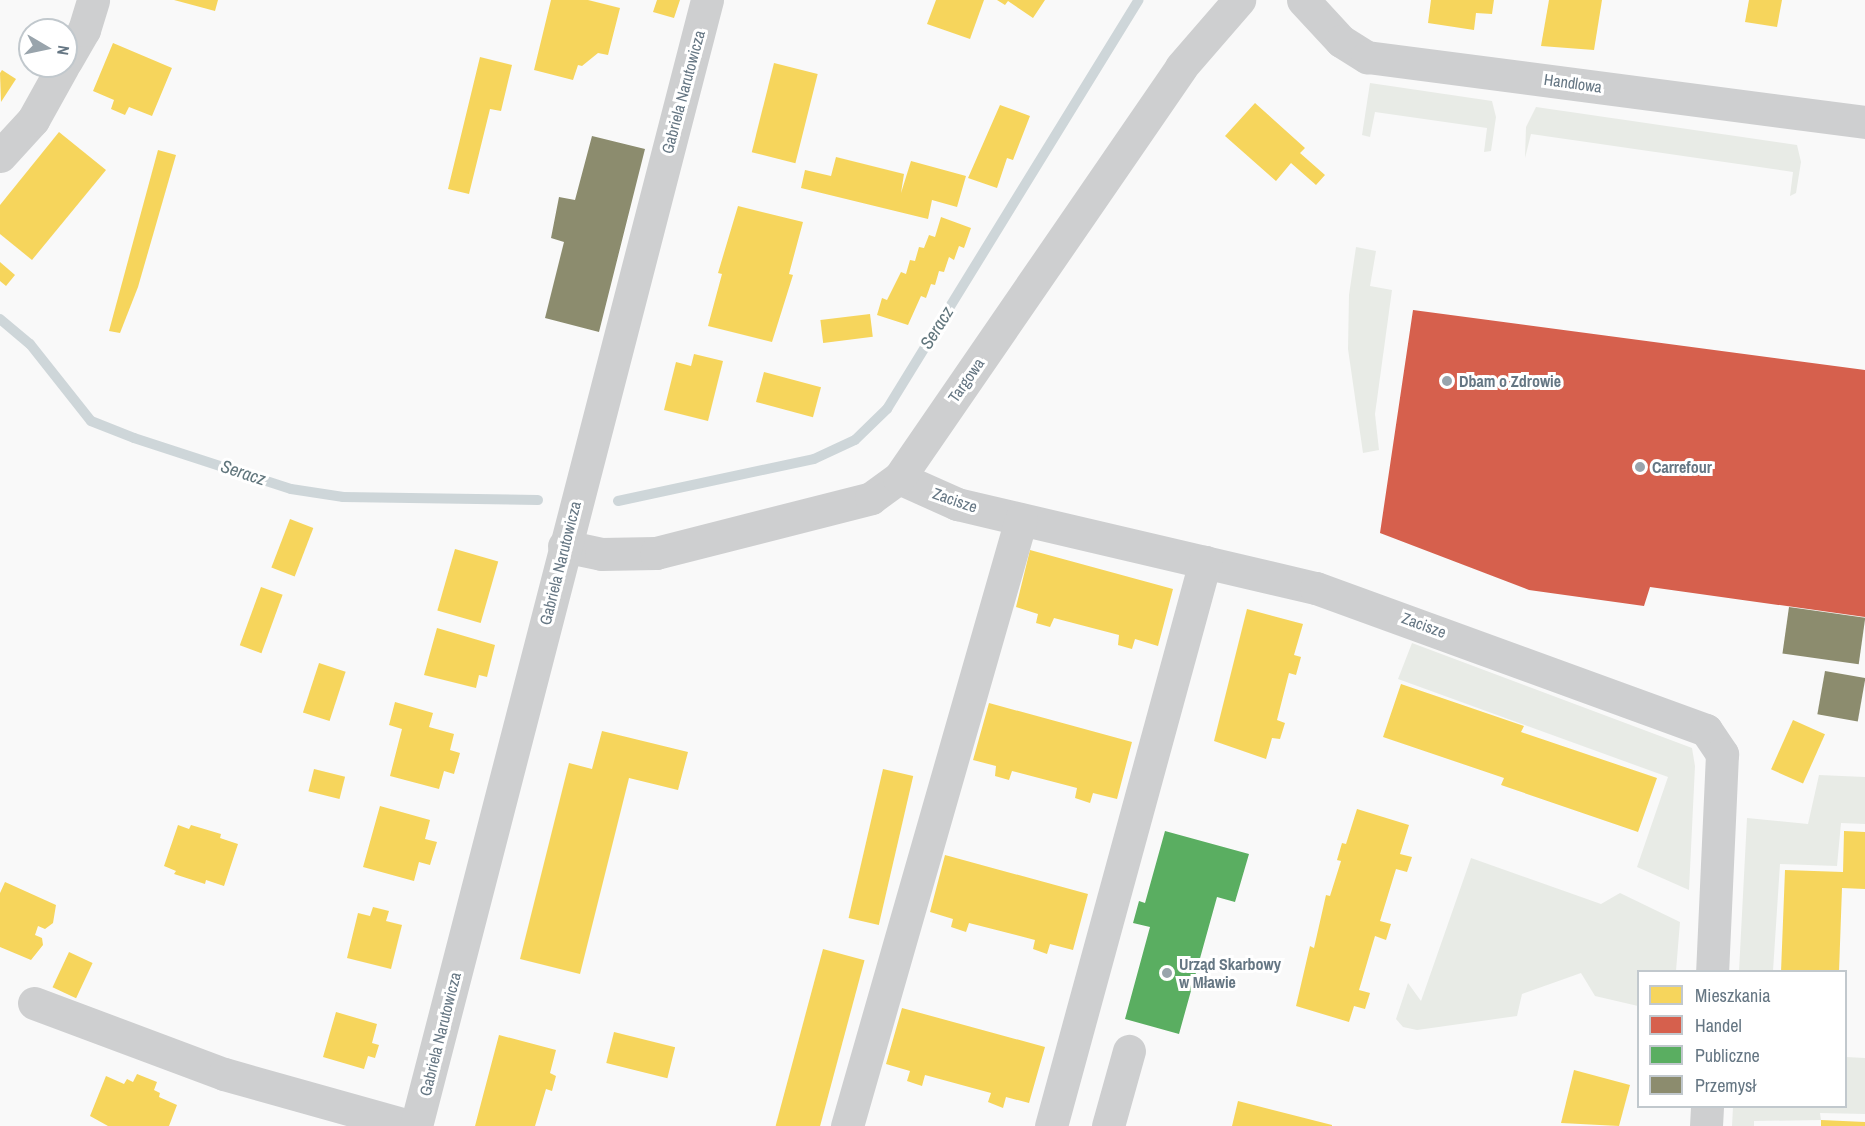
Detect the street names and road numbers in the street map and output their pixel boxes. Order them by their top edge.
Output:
street label: Gabriela Narutowicza [657,28,709,156]
street label: Handlowa [1543,69,1603,97]
street label: Targowa [944,354,988,406]
street label: Zacisze [930,483,980,517]
street label: Gabriela Narutowicza [535,499,585,627]
street label: Zacisze [1399,608,1449,642]
street label: Gabriela Narutowicza [415,970,465,1098]

